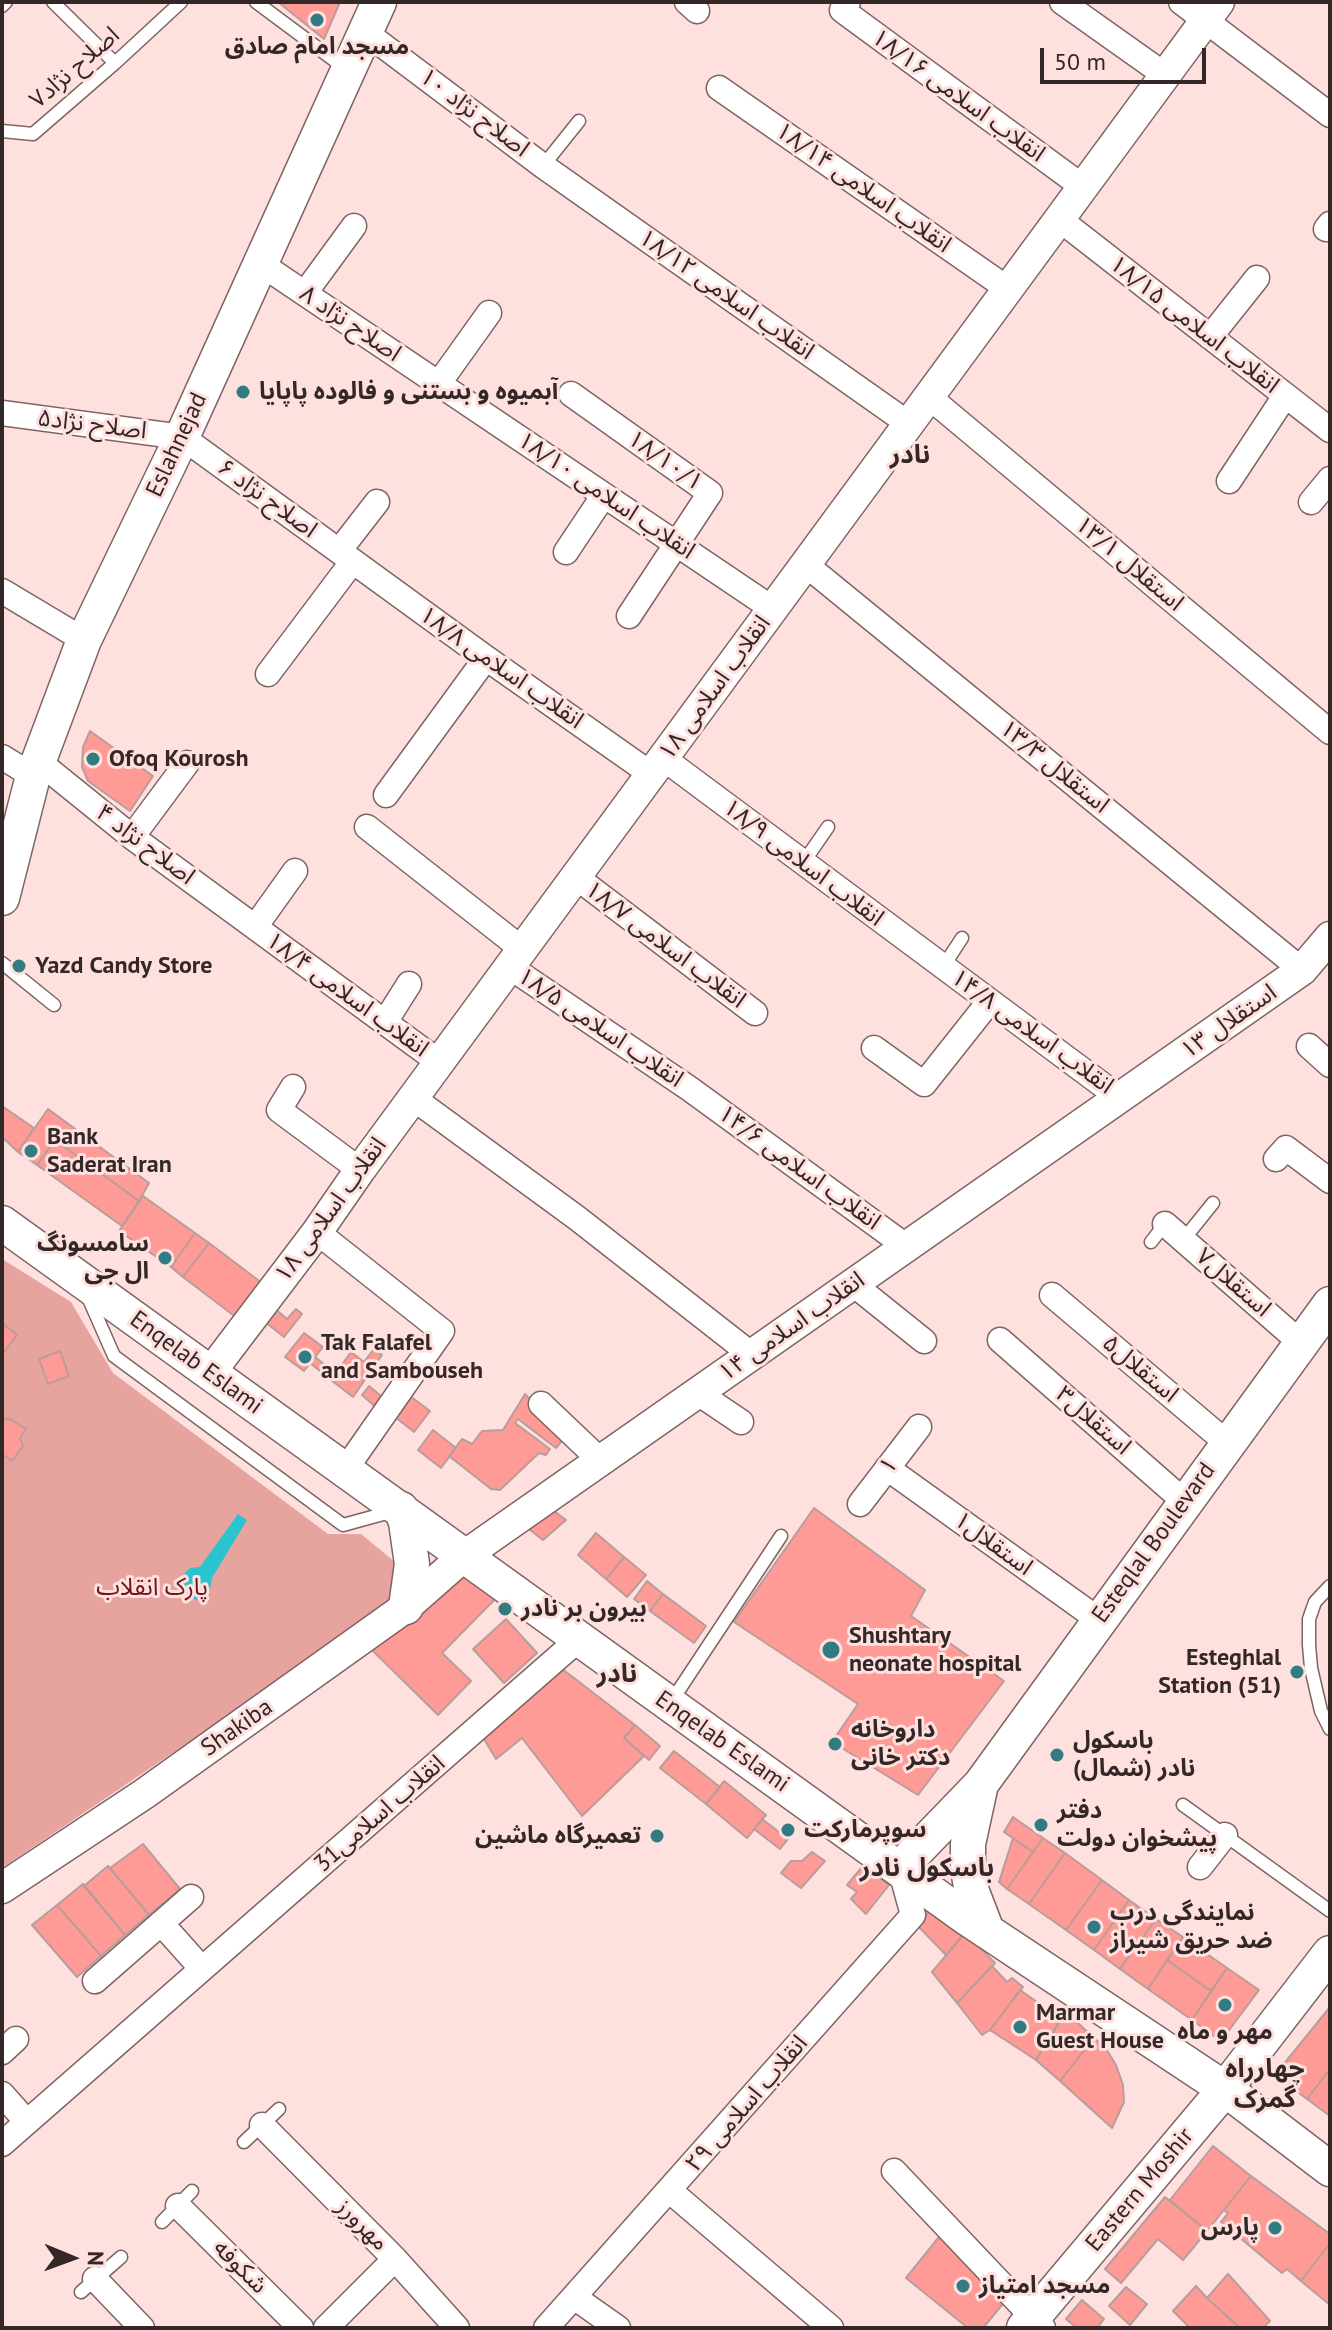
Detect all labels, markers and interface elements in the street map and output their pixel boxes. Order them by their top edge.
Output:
marker: مسجد امام صادق [308,11,326,29]
street label: اصلاح نژاد۷ [24,21,126,115]
street label: ۱۸/۱۶ انقلاب اسلامی [866,23,1050,169]
scale bar [1044,32,1210,82]
place label: مسجد امام صادق [225,33,409,61]
text: 50 m [1054,46,1106,77]
street label: ۱۰ اصلاح نژاد [413,62,535,164]
street label: ۱۸/۱۴ انقلاب اسلامی [770,117,956,259]
street label: ۱۸/۱۲ انقلاب اسلامی [633,224,819,366]
street label: ۱۸/۱۵ انقلاب اسلامی [1103,250,1285,400]
street label: ۸ اصلاح نژاد [294,280,406,368]
place label: آبمیوه و بستنی و فالوده پاپایا [259,378,558,406]
marker: آبمیوه و بستنی و فالوده پاپایا [234,383,252,401]
street label: Eslahnejad [140,388,214,502]
street label: اصلاح نژاد۵ [36,404,148,446]
street label: ۱۸/۱۰/۱ [622,425,708,497]
street label: ۱۸/۱۰ انقلاب اسلامی [512,426,700,566]
district label: نادر [890,440,930,472]
street label: ۶ اصلاح نژاد [212,453,322,545]
street label: ۱۳/۱ استقلال [1069,510,1189,618]
street label: ۱۸/۸ انقلاب اسلامی [413,601,589,735]
street label: ۱۸ انقلاب اسلامی [653,610,777,766]
street label: ۱۳/۳ استقلال [993,714,1115,820]
place label: Ofoq Kourosh [109,745,249,773]
marker: Ofoq Kourosh [84,750,102,768]
street label: ۱۸/۹ انقلاب اسلامی [717,793,889,933]
street label: ۴ اصلاح نژاد [90,799,200,891]
street label: ۱۸/۷ انقلاب اسلامی [579,875,751,1015]
street label: ۱۸/۴ انقلاب اسلامی [260,926,434,1064]
place label: Yazd Candy Store [35,952,212,980]
marker: Yazd Candy Store [10,957,28,975]
street label: ۱۸/۵ انقلاب اسلامی [512,962,688,1094]
street label: ۱۴/۸ انقلاب اسلامی [945,963,1119,1101]
street label: ۱۳ استقلال [1176,979,1282,1065]
street label: ۱۴/۶ انقلاب اسلامی [712,1099,886,1237]
place label: Bank Saderat Iran [47,1123,172,1179]
street label: ۱۸ انقلاب اسلامی [269,1132,393,1288]
marker: Bank Saderat Iran [22,1142,40,1160]
place label: سامسونگ ال جی [37,1230,149,1286]
street label: استقلال۷ [1190,1243,1276,1323]
marker: سامسونگ ال جی [156,1249,174,1267]
street label: ۱۴ انقلاب اسلامی [713,1266,871,1388]
street label: Enqelab Eslami [124,1305,268,1421]
place label: Tak Falafel and Sambouseh [321,1329,483,1385]
street label: استقلال۵ [1096,1329,1184,1409]
marker: Tak Falafel and Sambouseh [296,1348,314,1366]
street label: استقلال۳ [1050,1381,1136,1461]
street label: ۱ [873,1452,905,1480]
street label: Esteqlal Boulevard [1086,1457,1222,1629]
street label: استقلال۱ [948,1506,1038,1582]
park label: پارک انقلاب [96,1574,208,1602]
place label: بیرون بر نادر [521,1595,647,1623]
marker: بیرون بر نادر [496,1600,514,1618]
place label: Shushtary neonate hospital [849,1622,1021,1678]
marker: Shushtary neonate hospital [820,1639,842,1661]
place label: Esteghlal Station (51) [1158,1644,1281,1700]
district label: نادر [597,1659,637,1691]
marker: Esteghlal Station (51) [1288,1663,1306,1681]
street label: Enqelab Eslami [649,1685,795,1799]
street label: Shakiba [196,1693,278,1763]
place label: داروخانه دکتر خانی [851,1716,951,1772]
place label: باسکول نادر (شمال) [1073,1727,1195,1783]
marker: داروخانه دکتر خانی [826,1735,844,1753]
marker: باسکول نادر (شمال) [1048,1746,1066,1764]
street label: 31انقلاب اسلامی [309,1749,451,1879]
place label: دفتر پیشخوان دولت [1057,1797,1217,1853]
place label: سوپرمارکت [804,1816,927,1844]
marker: دفتر پیشخوان دولت [1032,1816,1050,1834]
marker: سوپرمارکت [779,1821,797,1839]
place label: تعمیرگاه ماشین [475,1822,641,1850]
marker: تعمیرگاه ماشین [648,1827,666,1845]
district label: باسکول نادر [860,1853,994,1885]
place label: نمایندگی درب ضد حریق شیراز [1110,1899,1273,1955]
marker: نمایندگی درب ضد حریق شیراز [1085,1918,1103,1936]
marker: مهر و ماه [1216,1996,1234,2014]
place label: Marmar Guest House [1036,1999,1164,2055]
marker: Marmar Guest House [1011,2018,1029,2036]
place label: مهر و ماه [1177,2018,1273,2046]
street label: انقلاب اسلامی ۲۹ [680,2030,814,2178]
district label: چهارراه گمرک [1225,2054,1305,2116]
street label: Eastern Moshir [1080,2122,1200,2258]
street label: مهرورز [330,2193,394,2257]
place label: پارس [1201,2214,1259,2242]
north arrow [32,2218,112,2298]
marker: پارس [1266,2219,1284,2237]
street label: شکوفه [207,2234,273,2300]
text: N [82,2251,110,2266]
place label: مسجد امتیاز [979,2272,1110,2300]
marker: مسجد امتیاز [954,2277,972,2295]

